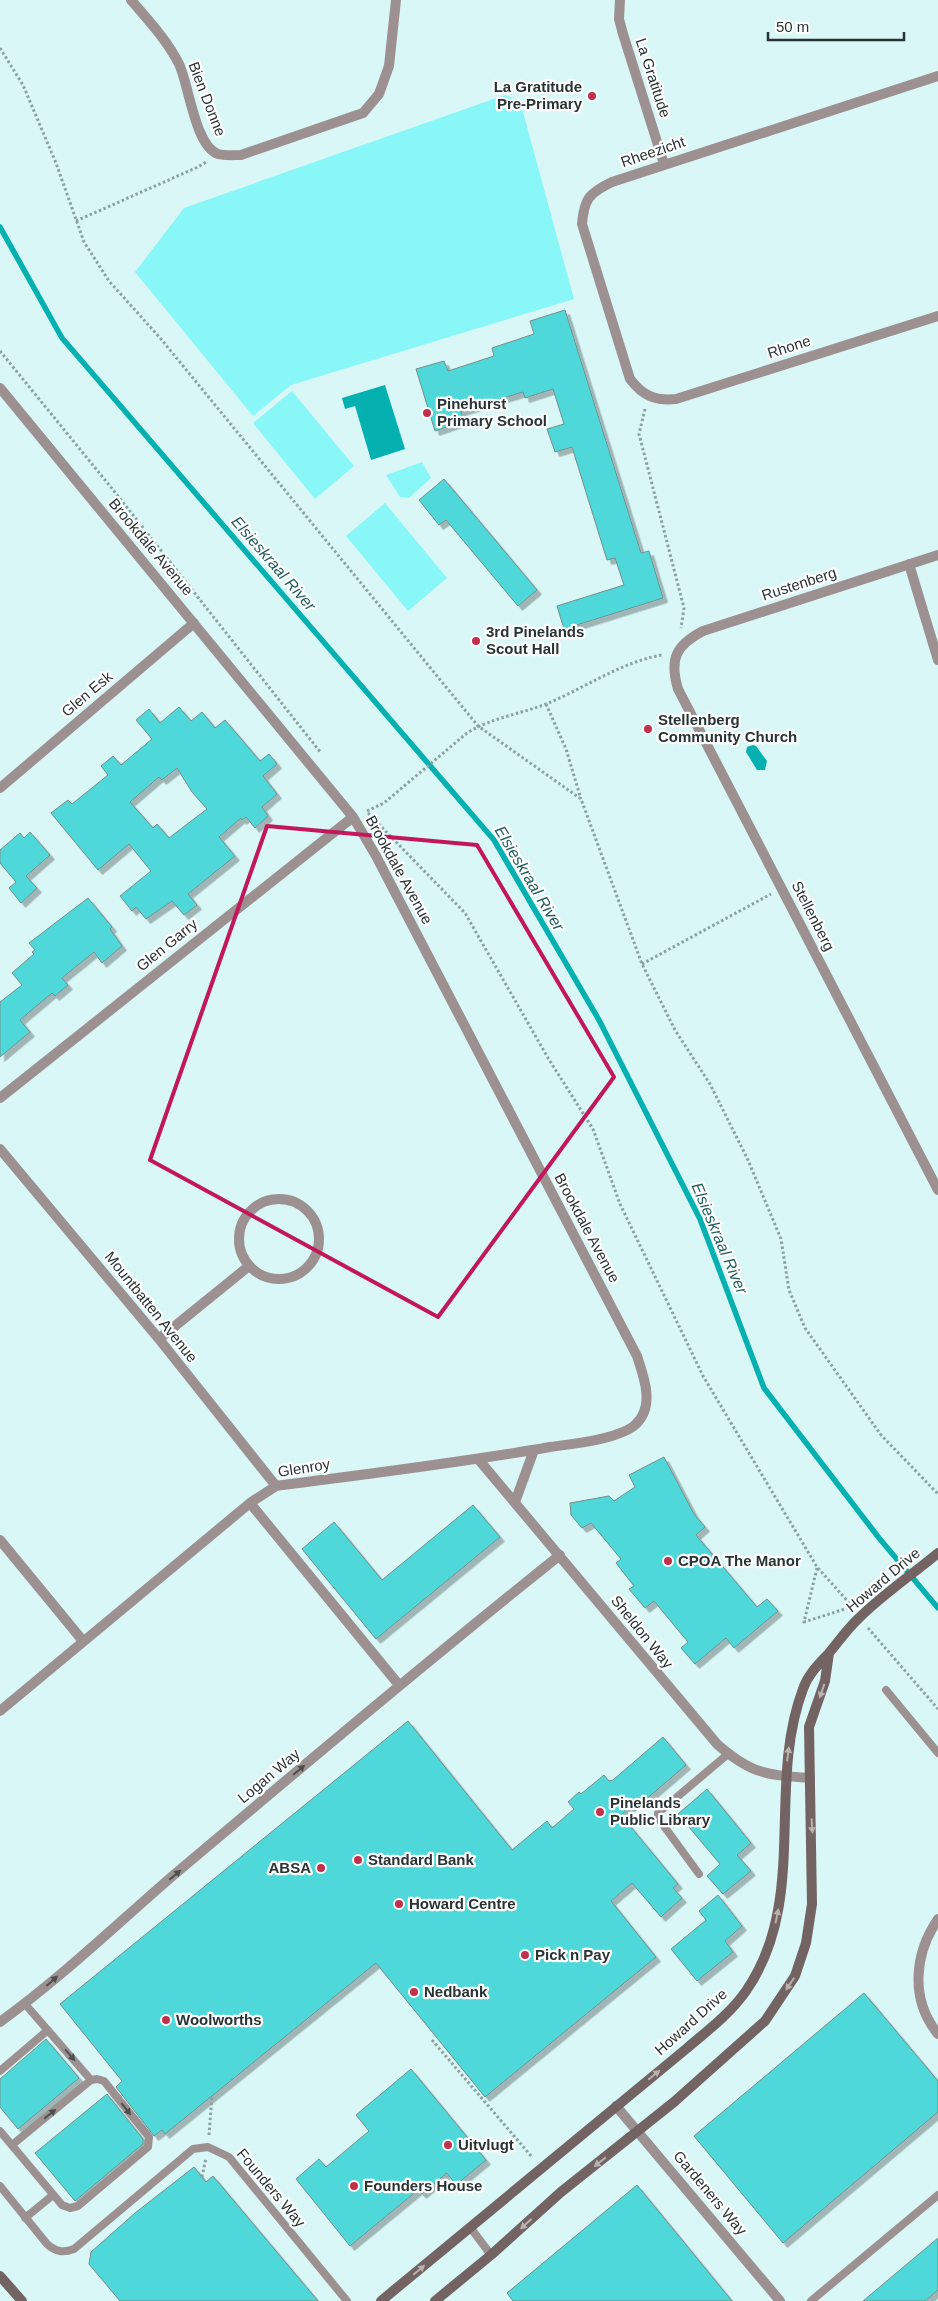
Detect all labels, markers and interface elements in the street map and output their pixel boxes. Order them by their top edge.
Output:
scale bar [768,10,904,42]
text: 50 m [776,18,809,35]
street label: La Gratitude [633,36,674,120]
street label: Bien Donne [185,59,229,138]
place label: La Gratitude Pre-Primary [494,78,583,112]
marker: La Gratitude Pre-Primary [586,90,598,102]
street label: Rheezicht [619,132,688,170]
street label: Rhone [765,332,812,361]
place label: Pinehurst Primary School [437,395,547,429]
marker: Pinehurst Primary School [421,407,433,419]
street label: Brookdale Avenue [106,495,197,599]
water label: Elsieskraal River [228,513,320,614]
street label: Rustenberg [759,563,838,604]
place label: 3rd Pinelands Scout Hall [486,623,584,657]
marker: 3rd Pinelands Scout Hall [470,635,482,647]
street label: Glen Esk [58,667,116,720]
place label: Stellenberg Community Church [658,711,797,745]
marker: Stellenberg Community Church [642,723,654,735]
street label: Brookdale Avenue [363,813,436,927]
water label: Elsieskraal River [492,823,568,934]
street label: Stellenberg [789,878,838,953]
street label: Glen Garry [133,915,201,974]
street label: Brookdale Avenue [551,1170,623,1285]
water label: Elsieskraal River [688,1180,751,1297]
street label: Mountbatten Avenue [102,1248,201,1365]
street label: Glenroy [277,1455,332,1480]
street label: Howard Drive [842,1544,923,1615]
place label: CPOA The Manor [678,1552,801,1569]
marker: CPOA The Manor [662,1555,674,1567]
street label: Sheldon Way [608,1592,677,1672]
one-way arrow [818,1683,825,1698]
street label: Logan Way [234,1745,303,1806]
one-way arrow [784,1746,792,1762]
one-way arrow [293,1765,305,1776]
place label: Pinelands Public Library [610,1794,711,1828]
marker: Pinelands Public Library [594,1806,606,1818]
one-way arrow [809,1818,817,1834]
place label: Standard Bank [368,1851,475,1868]
marker: Standard Bank [352,1854,364,1866]
place label: ABSA [268,1859,311,1876]
marker: ABSA [315,1862,327,1874]
one-way arrow [168,1869,181,1880]
place label: Howard Centre [409,1895,516,1912]
marker: Howard Centre [393,1898,405,1910]
one-way arrow [773,1908,781,1923]
place label: Pick n Pay [535,1946,611,1963]
marker: Pick n Pay [519,1949,531,1961]
one-way arrow [45,1975,58,1986]
one-way arrow [785,1977,795,1990]
place label: Nedbank [424,1983,488,2000]
street label: Howard Drive [651,1985,730,2058]
marker: Nedbank [408,1986,420,1998]
place label: Woolworths [176,2011,262,2028]
marker: Woolworths [160,2014,172,2026]
one-way arrow [64,2049,76,2061]
one-way arrow [647,2069,660,2080]
one-way arrow [121,2102,132,2115]
one-way arrow [43,2109,56,2120]
place label: Uitvlugt [458,2136,514,2153]
marker: Uitvlugt [442,2139,454,2151]
street label: Founders Way [234,2145,309,2231]
street label: Gardeners Way [670,2147,751,2239]
one-way arrow [594,2156,607,2167]
place label: Founders House [364,2177,482,2194]
marker: Founders House [348,2180,360,2192]
one-way arrow [519,2218,532,2229]
one-way arrow [412,2264,425,2275]

